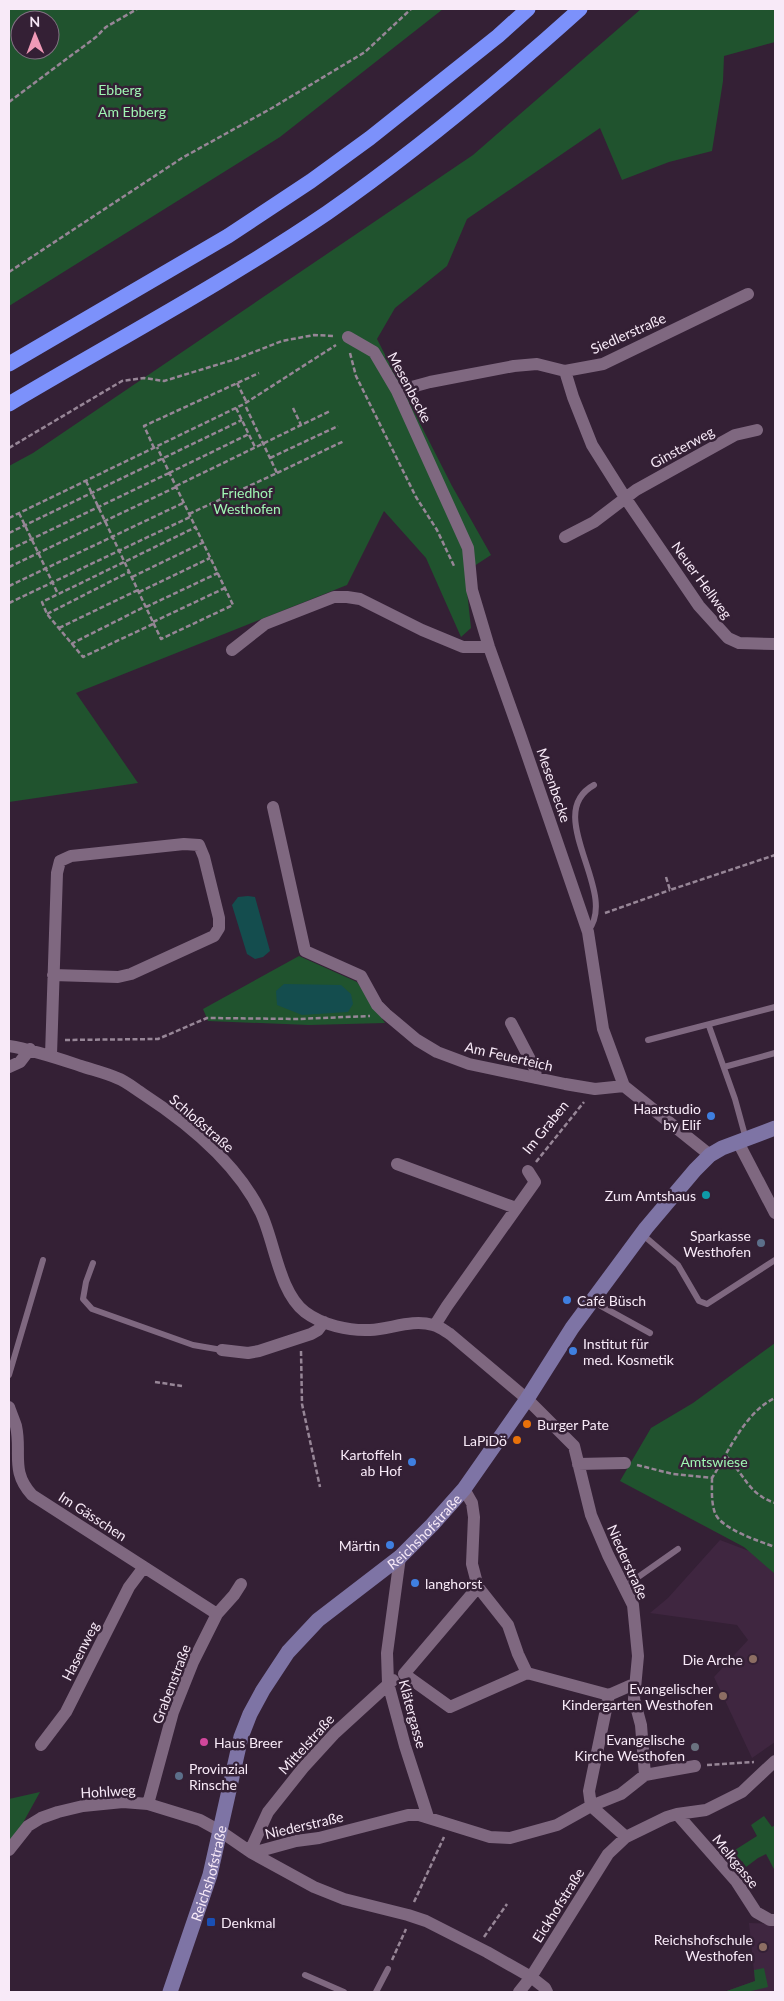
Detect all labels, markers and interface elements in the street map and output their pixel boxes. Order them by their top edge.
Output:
north arrow [10,10,60,60]
text: N [29,13,40,30]
park label: Ebberg [98,81,142,98]
park label: Am Ebberg [98,103,166,120]
street label: Siedlerstraße [588,309,668,357]
street label: Mesenbecke [384,349,436,425]
street label: Ginsterweg [647,422,717,472]
park label: Friedhof Westhofen [213,484,281,517]
street label: Neuer Hellweg [668,538,736,622]
street label: Mesenbecke [533,746,575,824]
street label: Am Feuerteich [463,1038,555,1074]
street label: Schloßstraße [166,1090,238,1156]
street label: Im Graben [518,1097,572,1157]
place label: Haarstudio by Elif [634,1100,701,1133]
marker: Haarstudio by Elif [705,1110,717,1122]
place label: Zum Amtshaus [605,1187,696,1204]
marker: Zum Amtshaus [700,1189,712,1201]
place label: Sparkasse Westhofen [683,1227,751,1260]
marker: Sparkasse Westhofen [755,1237,767,1249]
place label: Café Büsch [577,1292,646,1309]
marker: Café Büsch [561,1294,573,1306]
place label: Institut für med. Kosmetik [583,1335,675,1368]
marker: Institut für med. Kosmetik [567,1345,579,1357]
place label: Burger Pate [537,1416,609,1433]
marker: Burger Pate [521,1418,533,1430]
place label: LaPiDö [463,1432,507,1449]
marker: LaPiDö [511,1434,523,1446]
place label: Kartoffeln ab Hof [340,1446,402,1479]
park label: Amtswiese [680,1453,748,1470]
marker: Kartoffeln ab Hof [406,1456,418,1468]
street label: Im Gässchen [56,1488,130,1544]
street label: Reichshofstraße [384,1490,464,1572]
street label: Niederstraße [604,1522,652,1602]
place label: Märtin [339,1537,380,1554]
marker: Märtin [384,1539,396,1551]
place label: langhorst [425,1575,482,1592]
marker: langhorst [409,1577,421,1589]
street label: Hasenweg [58,1619,102,1683]
street label: Grabenstraße [148,1642,194,1726]
place label: Die Arche [682,1651,743,1668]
marker: Die Arche [747,1653,759,1665]
street label: Klätergasse [396,1678,430,1750]
place label: Evangelischer Kindergarten Westhofen [562,1680,713,1713]
marker: Evangelischer Kindergarten Westhofen [717,1690,729,1702]
street label: Mittelstraße [275,1710,337,1778]
place label: Evangelische Kirche Westhofen [575,1731,685,1764]
place label: Haus Breer [214,1734,282,1751]
marker: Haus Breer [198,1736,210,1748]
marker: Evangelische Kirche Westhofen [689,1741,701,1753]
place label: Provinzial Rinsche [189,1760,248,1793]
marker: Provinzial Rinsche [173,1770,185,1782]
street label: Hohlweg [80,1781,136,1801]
street label: Niederstraße [263,1808,345,1842]
street label: Reichshofstraße [186,1824,229,1923]
street label: Melkgasse [709,1831,763,1891]
street label: Eickhofstraße [528,1865,588,1945]
place label: Denkmal [221,1914,276,1931]
marker: Denkmal [205,1916,217,1928]
place label: Reichshofschule Westhofen [654,1931,753,1964]
marker: Reichshofschule Westhofen [757,1941,769,1953]

